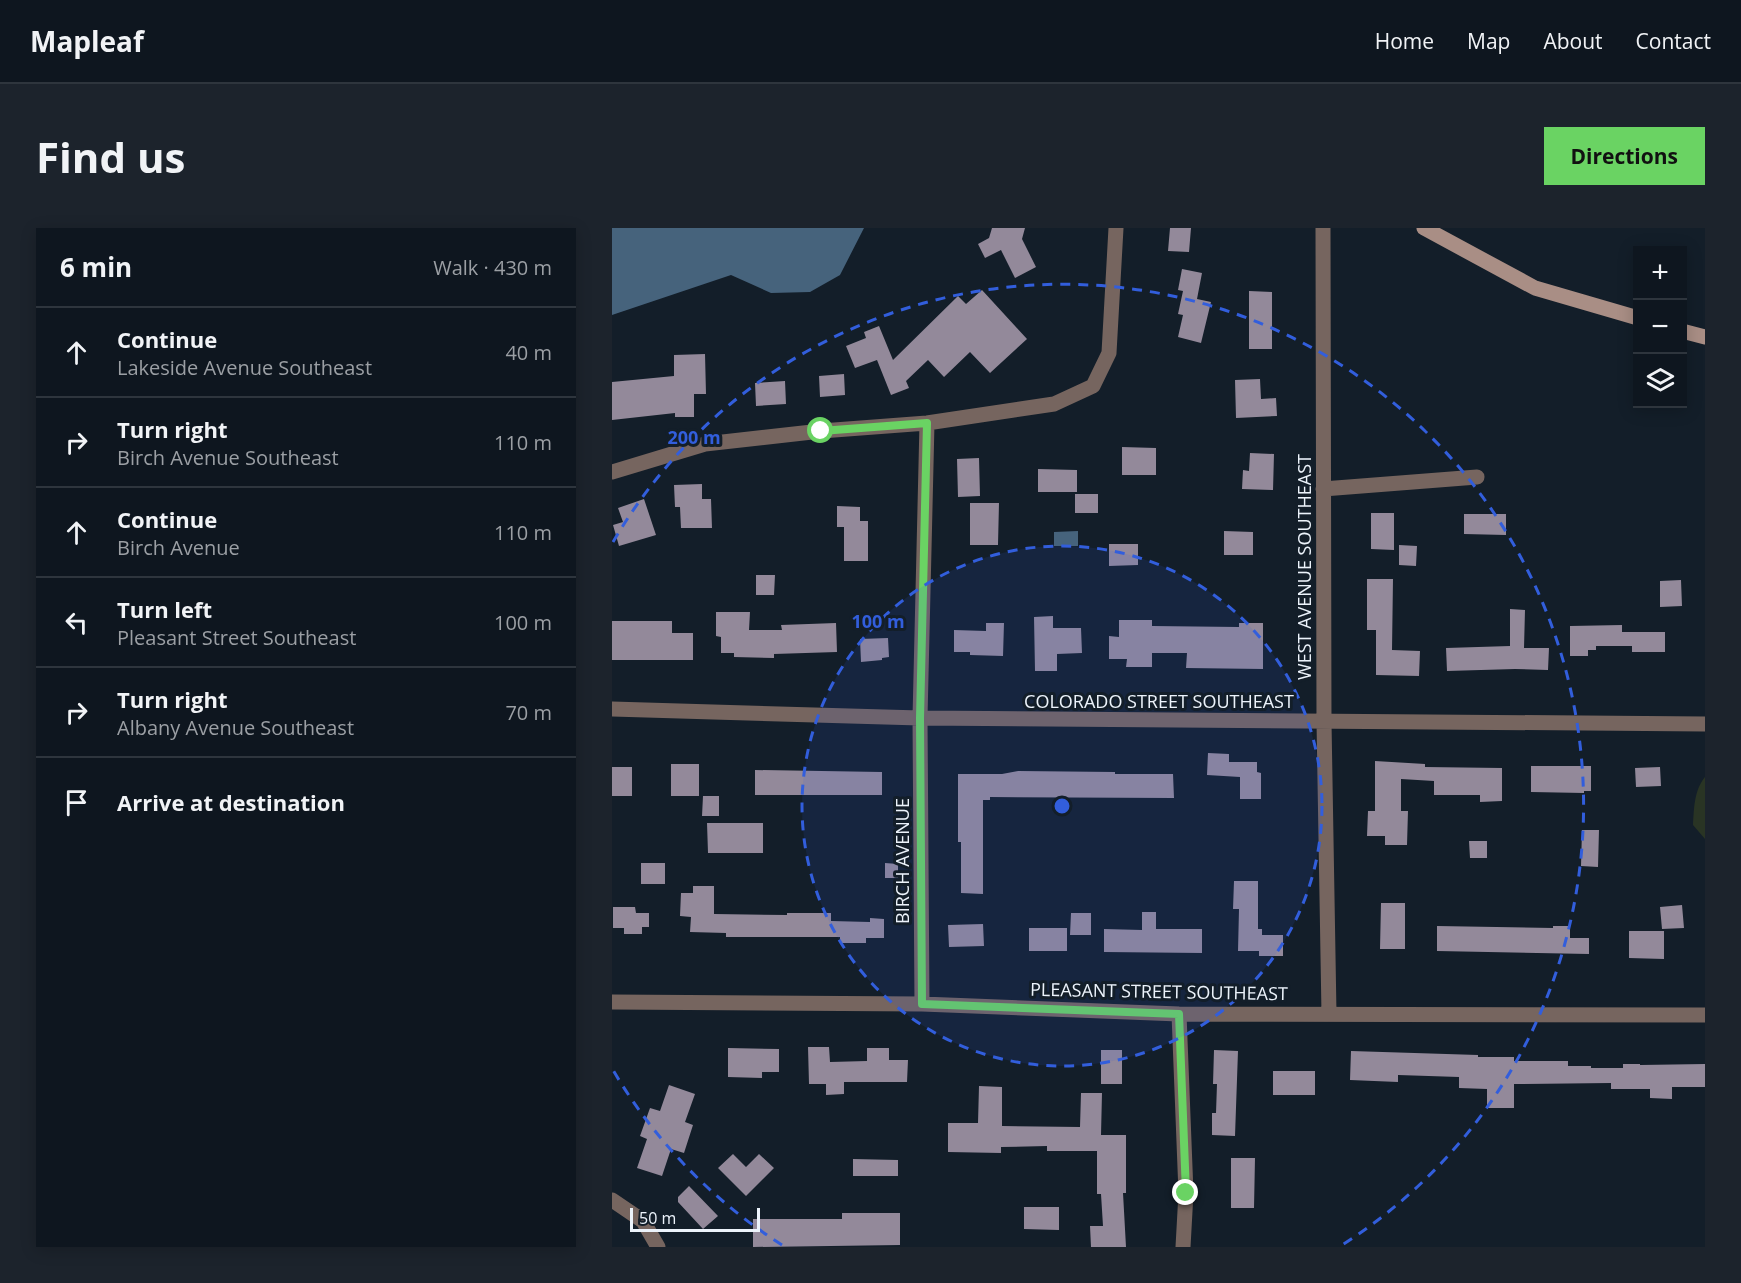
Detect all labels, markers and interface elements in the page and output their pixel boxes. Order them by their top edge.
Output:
text: Mapleaf [30,22,144,60]
text: Home [1375,27,1434,55]
text: Map [1467,27,1510,55]
text: About [1543,27,1603,55]
text: Contact [1636,27,1711,55]
button: Directions [1544,127,1705,185]
text: Find us [36,128,185,185]
map controls [1633,246,1687,408]
button: + [1633,246,1687,300]
text: 6 min [60,249,132,285]
text: Walk · 430 m [433,254,552,281]
button: − [1633,300,1687,354]
text: Continue [117,324,217,354]
icon: ahead [60,336,93,369]
text: 40 m [505,339,552,366]
text: Lakeside Avenue Southeast [117,354,372,381]
button: layers [1633,354,1687,408]
text: Turn right [117,414,228,444]
route start [807,417,833,443]
text: 200 m [667,425,721,449]
icon: right [60,426,93,459]
text: 110 m [494,429,552,456]
text: Birch Avenue Southeast [117,444,339,471]
street label: WEST AVENUE SOUTHEAST [1292,454,1316,680]
text: Continue [117,504,217,534]
icon: ahead [60,516,93,549]
text: 110 m [494,519,552,546]
text: Birch Avenue [117,534,240,561]
text: Turn left [117,594,212,624]
icon: left [60,606,93,639]
text: 100 m [494,609,552,636]
text: 100 m [851,609,905,633]
text: Pleasant Street Southeast [117,624,356,651]
text: Turn right [117,684,228,714]
street label: COLORADO STREET SOUTHEAST [1024,689,1294,713]
icon: right [60,696,93,729]
text: 70 m [505,699,552,726]
text: Albany Avenue Southeast [117,714,354,741]
icon: arrive [60,786,93,819]
text: Arrive at destination [117,787,345,817]
centre of rings [1052,796,1072,816]
street label: BIRCH AVENUE [890,798,914,924]
street label: PLEASANT STREET SOUTHEAST [1030,977,1288,1005]
route end [1172,1179,1198,1205]
scale bar [630,1205,760,1232]
text: 50 m [639,1207,676,1229]

